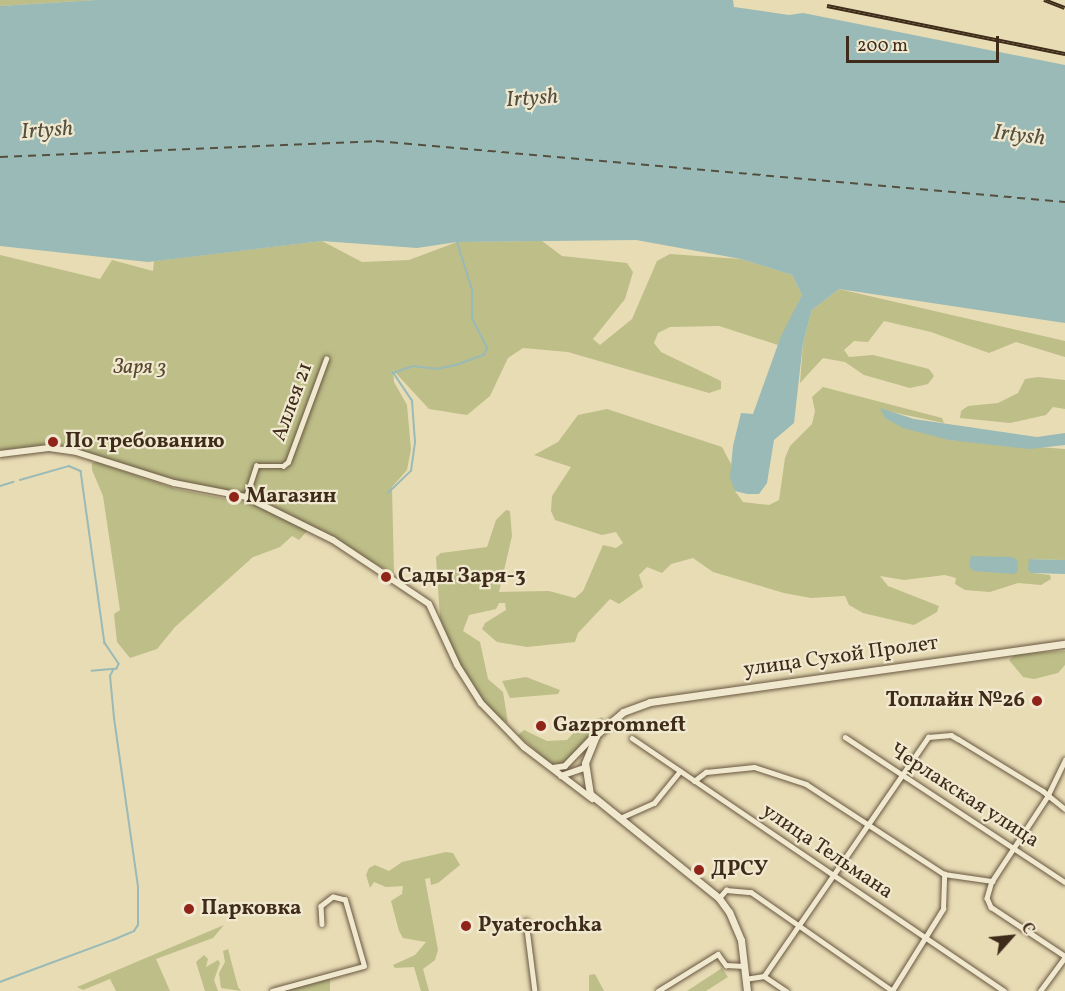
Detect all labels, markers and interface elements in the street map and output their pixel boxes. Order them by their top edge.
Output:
scale bar [849,24,1002,62]
text: 200 m [857,34,908,59]
water label: Irtysh [505,84,559,114]
water label: Irtysh [20,116,74,146]
water label: Irtysh [991,120,1047,152]
park label: Заря 3 [113,355,167,381]
street label: Аллея 21 [267,359,319,445]
place label: По требованию [65,429,225,455]
marker: По требованию [46,435,60,449]
place label: Магазин [246,484,336,510]
marker: Магазин [227,490,241,504]
place label: Сады Заря-3 [398,564,526,590]
marker: Сады Заря-3 [379,570,393,584]
street label: улица Сухой Пролет [742,631,940,683]
place label: Топлайн №26 [885,688,1025,714]
marker: Топлайн №26 [1030,694,1044,708]
place label: Gazpromneft [553,713,686,739]
marker: Gazpromneft [534,719,548,733]
street label: Черлакская улица [884,738,1044,854]
street label: улица Тельмана [756,799,898,905]
place label: ДРСУ [711,857,768,883]
marker: ДРСУ [692,863,706,877]
place label: Парковка [201,896,302,922]
marker: Парковка [182,902,196,916]
north arrow [981,907,1041,967]
place label: Pyaterochka [478,913,602,939]
marker: Pyaterochka [459,919,473,933]
text: С [1015,919,1039,938]

